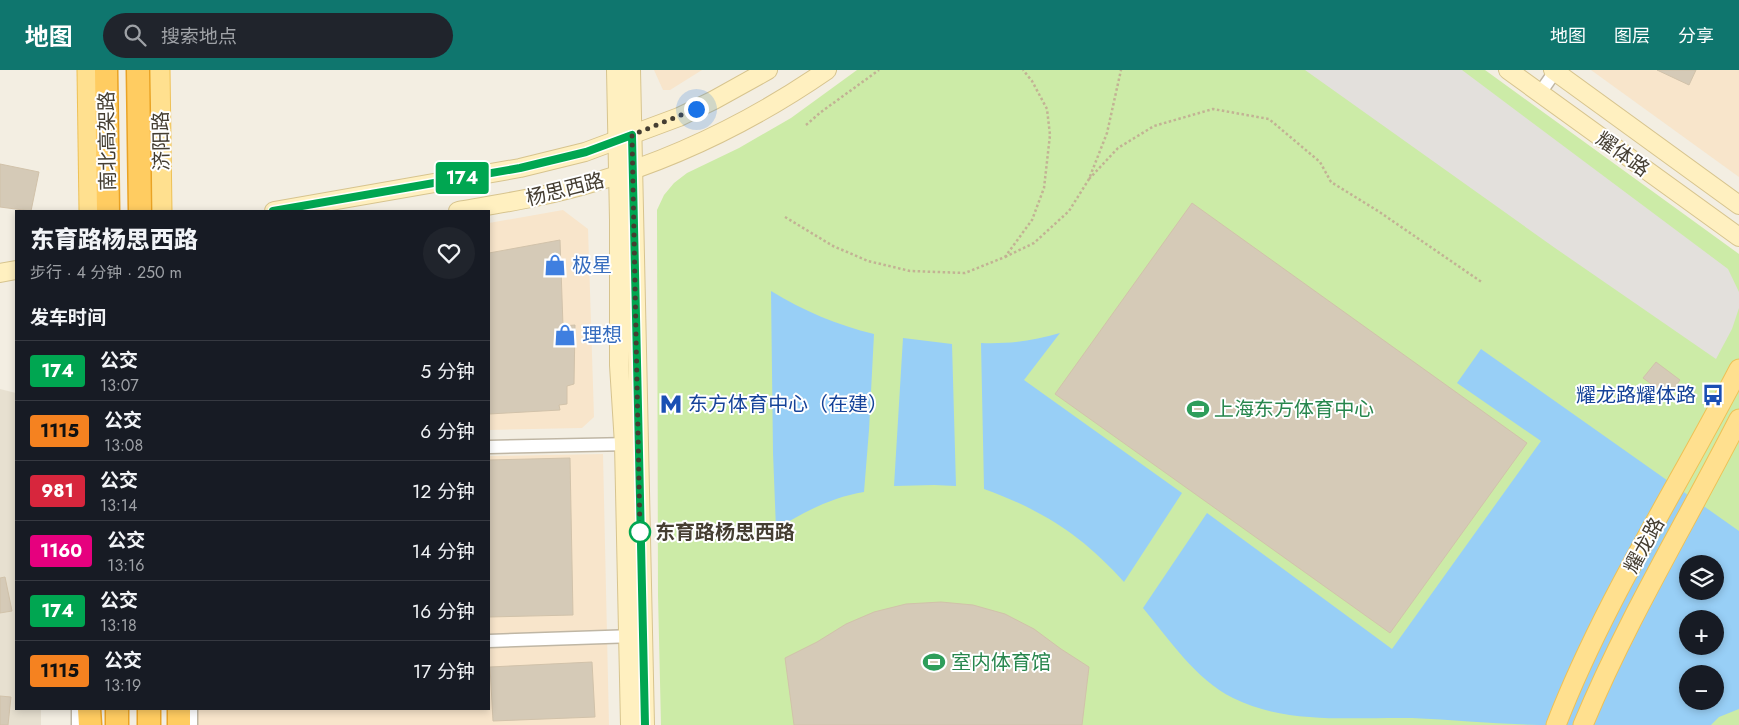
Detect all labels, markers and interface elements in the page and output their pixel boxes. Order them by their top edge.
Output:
search box [103,13,453,58]
text: 地图 [25,19,73,54]
icon: search [121,21,149,49]
text: 搜索地点 [161,23,237,50]
text: 地图 [1550,23,1586,49]
text: 图层 [1614,23,1650,49]
text: 分享 [1678,23,1714,49]
street label: 南北高架路 [92,91,123,191]
your location [684,97,709,122]
street label: 济阳路 [146,111,177,171]
street label: 耀体路 [1590,125,1655,184]
line badge: 174 [433,162,491,194]
text: 174 [446,165,478,191]
street label: 杨思西路 [523,166,607,213]
text: 东育路杨思西路 [30,222,198,257]
button: heart [423,227,475,279]
place label: 极星 [572,251,612,280]
shop icon: 极星 [542,252,568,278]
text: 步行 · 4 分钟 · 250 m [30,261,182,284]
text: 发车时间 [30,304,106,331]
place label: 理想 [582,321,622,350]
shop icon: 理想 [552,322,578,348]
text: 公交 [100,347,138,374]
text: 174 [41,358,74,384]
text: 5 分钟 [421,358,475,385]
text: 13:07 [100,374,139,397]
place label: 耀龙路耀体路 [1576,381,1696,410]
bus stop icon: 耀龙路耀体路 [1700,382,1726,408]
place label: 东方体育中心（在建） [688,390,888,419]
metro station icon: 东方体育中心（在建） [658,391,684,417]
place label: 上海东方体育中心 [1214,395,1374,424]
sports icon: 上海东方体育中心 [1185,396,1211,422]
text: 公交 [104,407,142,434]
text: 1115 [40,418,79,444]
text: 6 分钟 [420,418,475,445]
text: 13:08 [104,434,143,457]
text: 公交 [100,467,138,494]
text: 981 [41,478,74,504]
text: 12 分钟 [412,478,475,505]
text: 13:14 [100,494,137,517]
street label: 耀龙路 [1617,512,1672,579]
place label: 东育路杨思西路 [655,518,795,547]
marker: 东育路杨思西路 [629,521,651,543]
text: 公交 [107,527,145,554]
text: 1160 [40,538,82,564]
text: 14 分钟 [412,538,475,565]
text: 13:16 [107,554,144,577]
map controls [1679,555,1724,710]
button: layers [1679,555,1724,600]
text: 公交 [100,587,138,614]
text: 174 [41,598,74,624]
text: 16 分钟 [412,598,475,625]
button: + [1679,610,1724,655]
text: 13:18 [100,614,137,637]
text: 公交 [104,647,142,674]
place label: 室内体育馆 [951,648,1051,677]
sports icon: 室内体育馆 [921,649,947,675]
text: 1115 [40,658,79,684]
text: 17 分钟 [413,658,475,685]
button: − [1679,665,1724,710]
text: 13:19 [104,674,141,697]

